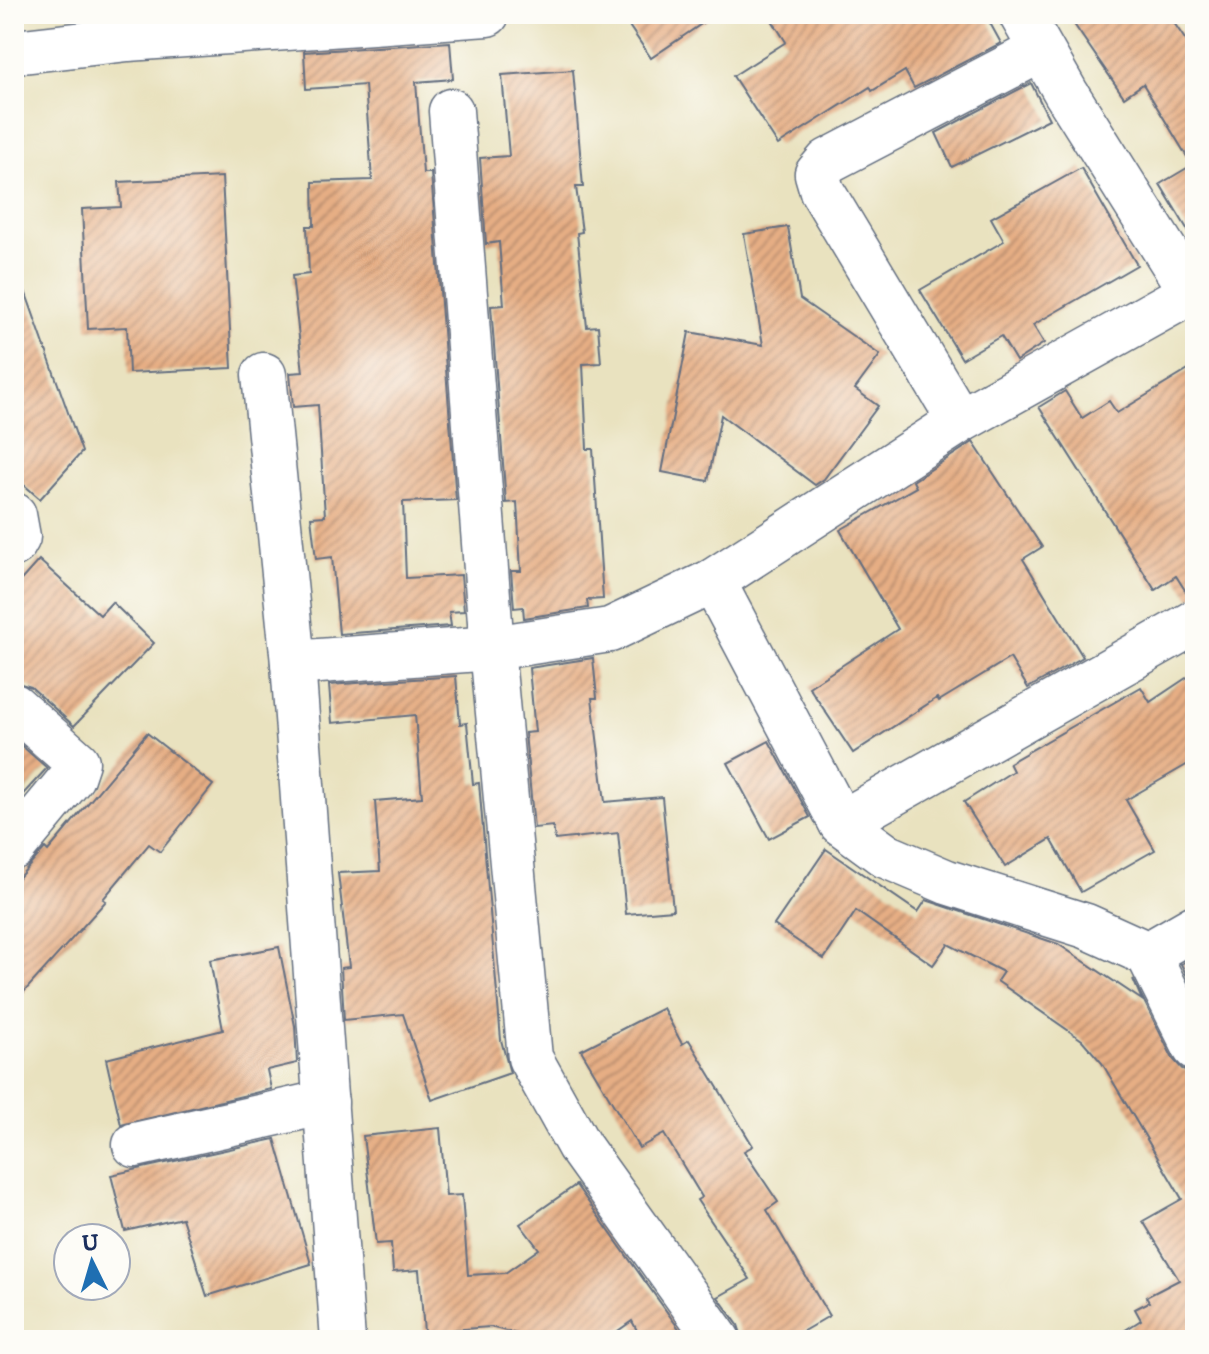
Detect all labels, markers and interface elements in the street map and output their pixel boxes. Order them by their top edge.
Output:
north arrow [52,1222,132,1302]
text: U [81,1229,100,1258]

